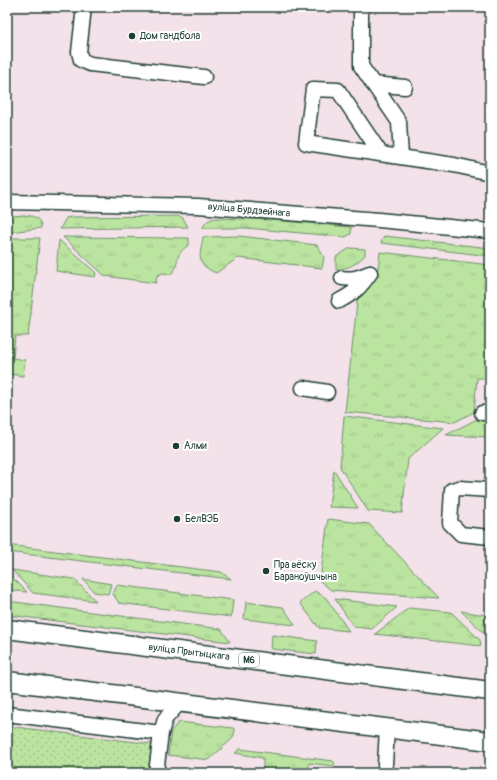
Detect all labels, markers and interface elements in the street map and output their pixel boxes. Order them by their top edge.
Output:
place label: Дом гандбола [139,30,201,42]
marker: Дом гандбола [127,31,137,41]
street label: вуліца Бурдзейнага [207,200,291,220]
place label: Алми [184,440,207,452]
marker: Алми [171,441,181,451]
place label: БелВЭБ [185,513,219,525]
marker: БелВЭБ [172,514,182,524]
place label: Пра вёску Бараноўшчына [274,559,337,583]
marker: Пра вёску Бараноўшчына [261,566,271,576]
street label: вуліца Прытыцкага [148,641,231,663]
road number: М6 [239,653,259,667]

